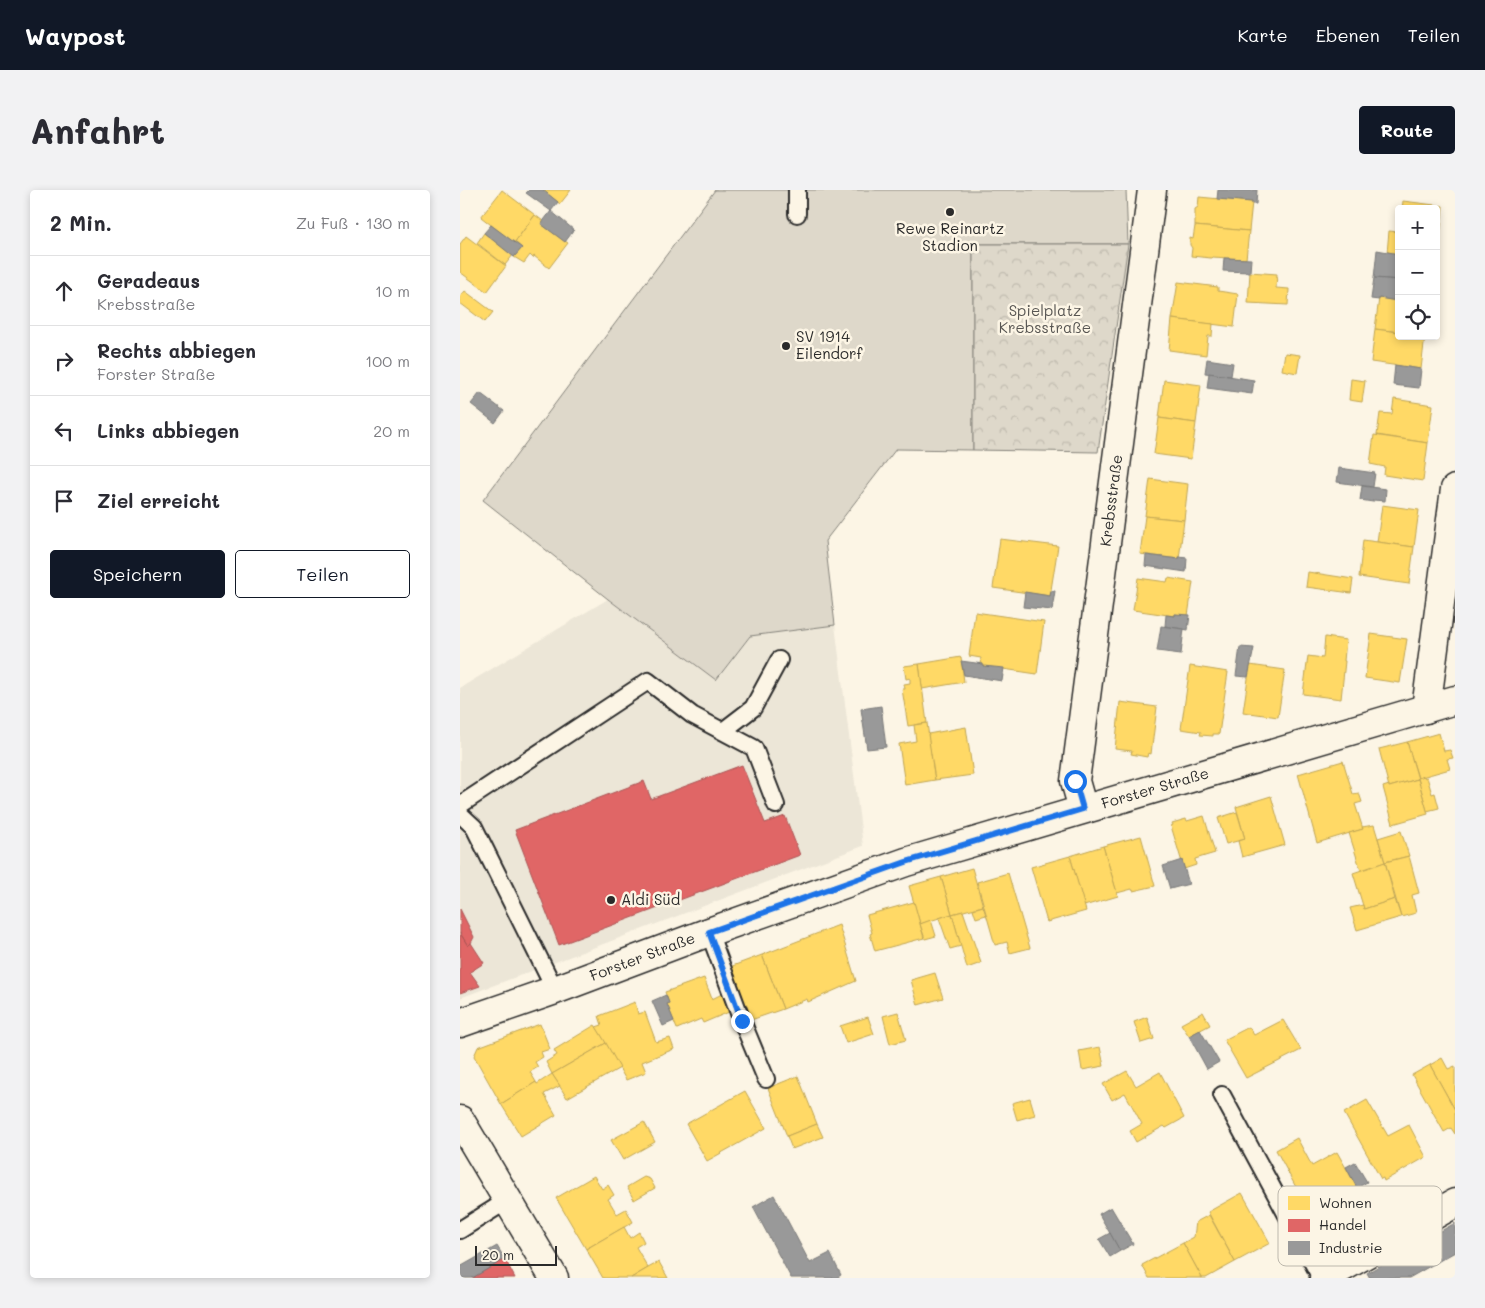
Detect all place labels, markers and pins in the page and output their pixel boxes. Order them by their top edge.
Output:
marker: Rewe Reinartz Stadion [944,206,956,218]
place label: Rewe Reinartz Stadion [896,218,1004,255]
place label: SV 1914 Eilendorf [796,326,863,363]
marker: SV 1914 Eilendorf [780,340,792,352]
place label: Aldi Süd [621,889,680,909]
marker: Aldi Süd [605,894,617,906]

